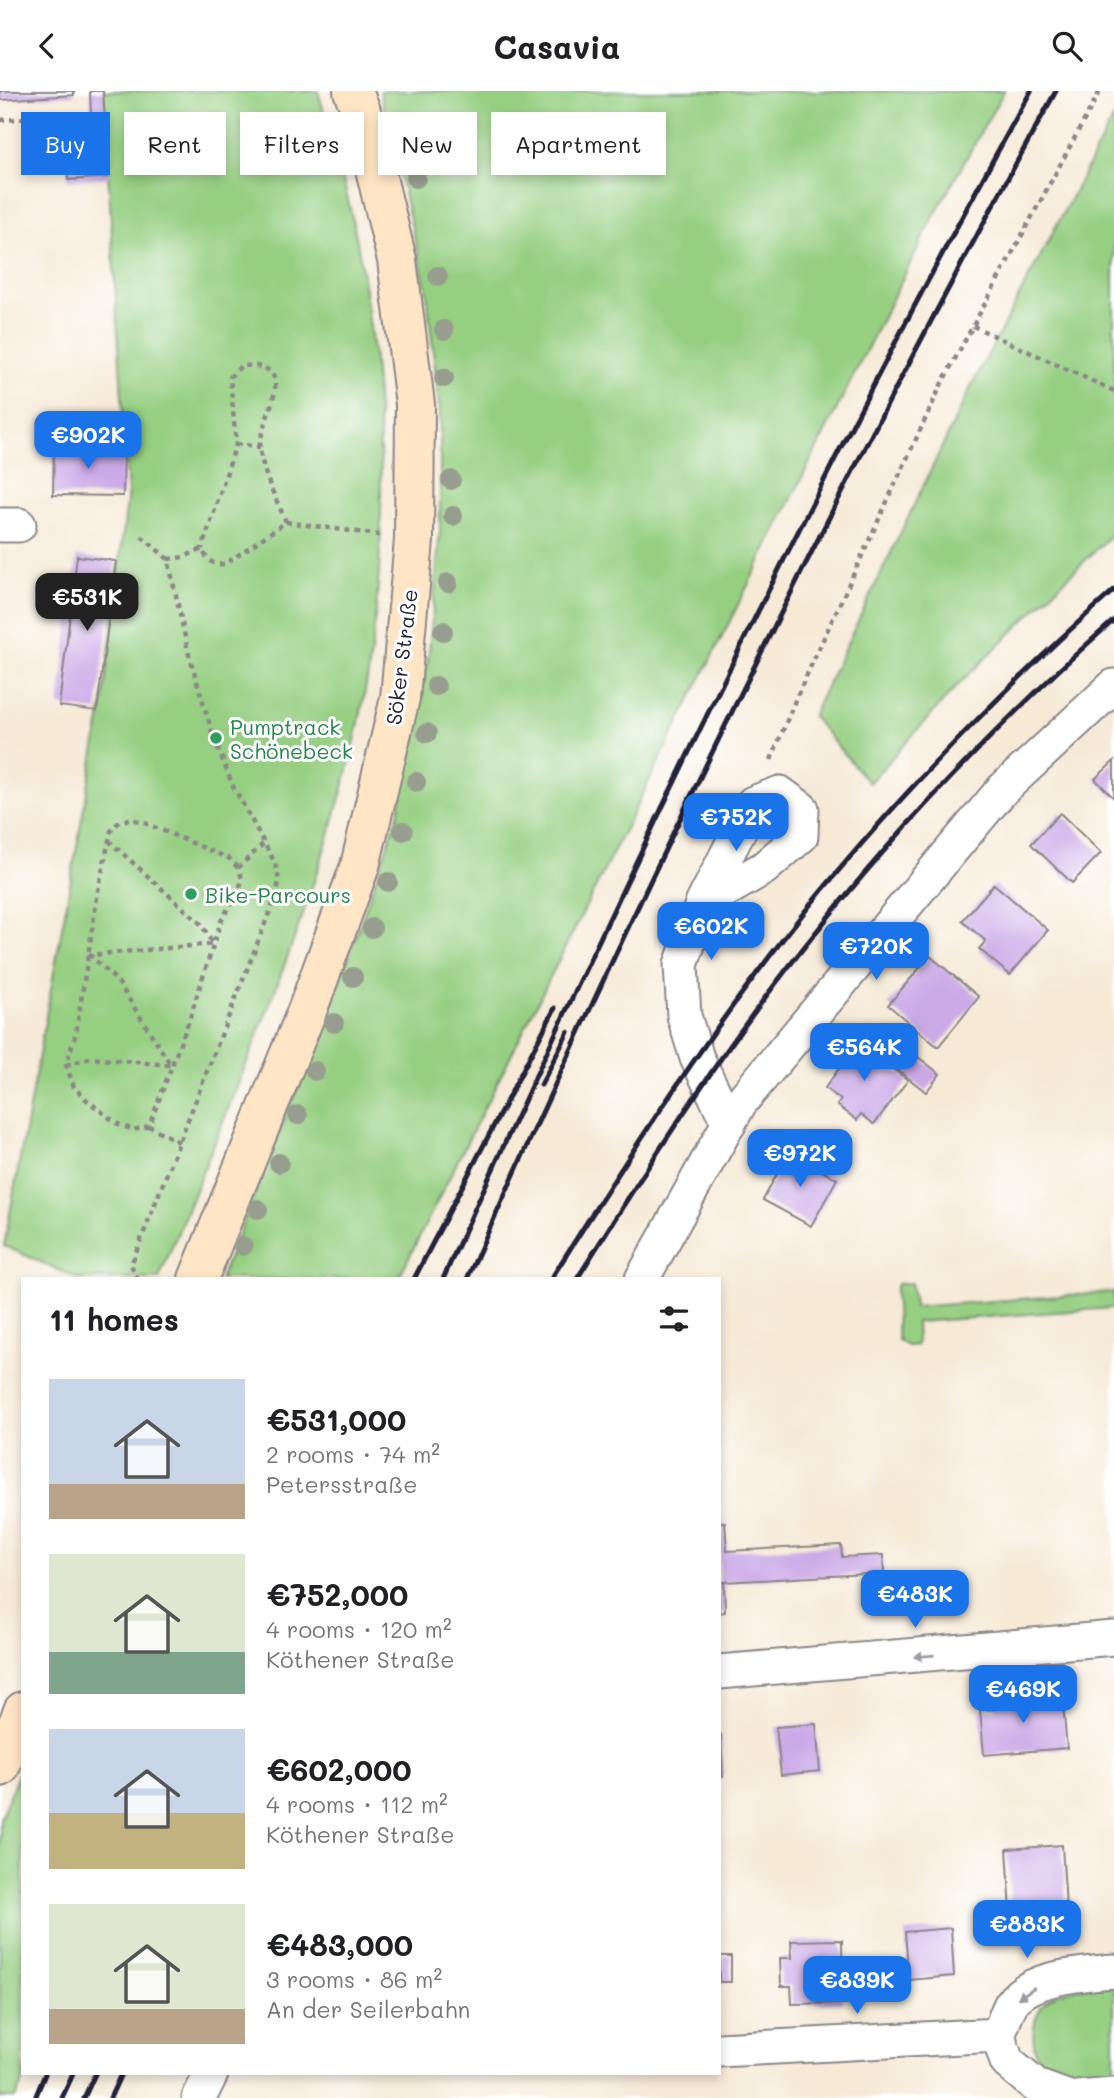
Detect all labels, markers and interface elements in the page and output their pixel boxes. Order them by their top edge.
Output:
text: Casavia [494,25,620,67]
icon: back [28,27,66,65]
icon: search [1048,27,1086,65]
chip: Buy [21,112,110,175]
chip: Rent [124,112,226,175]
chip: Filters [240,112,364,175]
chip: New [378,112,477,175]
chip: Apartment [491,112,666,175]
pin: €902K [39,411,137,471]
text: €902K [50,419,126,449]
pin: €531K [38,573,136,633]
text: €531K [51,581,123,611]
street label: Söker Straße [379,588,423,726]
place label: Pumptrack Schönebeck [230,713,353,764]
marker: Pumptrack Schönebeck [208,730,224,746]
pin: €752K [687,793,785,853]
text: €752K [700,801,772,831]
place label: Bike-Parcours [205,881,351,908]
marker: Bike-Parcours [183,886,199,902]
pin: €602K [662,903,760,962]
text: €602K [673,910,749,940]
pin: €720K [827,923,925,982]
text: €720K [839,930,913,960]
pin: €564K [815,1023,913,1083]
text: €564K [826,1031,902,1061]
pin: €972K [751,1129,849,1189]
text: €972K [763,1137,837,1167]
text: 11 homes [49,1299,179,1339]
icon: filters [655,1300,693,1338]
text: €531,000 [266,1399,406,1439]
icon: home [105,1407,189,1491]
text: 2 rooms · 74 m² [266,1439,440,1469]
text: Petersstraße [266,1469,417,1499]
pin: €483K [866,1571,964,1630]
text: €752,000 [266,1574,408,1614]
text: €483K [877,1578,953,1608]
icon: home [105,1582,189,1666]
text: 4 rooms · 120 m² [266,1614,452,1644]
text: Köthener Straße [266,1644,455,1674]
one-way arrow [913,1651,935,1662]
pin: €469K [974,1665,1072,1725]
text: €469K [985,1673,1061,1703]
text: €602,000 [266,1749,412,1789]
icon: home [105,1757,189,1841]
text: 4 rooms · 112 m² [266,1789,448,1819]
text: Köthener Straße [266,1819,455,1849]
pin: €883K [978,1901,1076,1960]
text: €883K [989,1908,1065,1938]
text: €483,000 [266,1924,413,1964]
icon: home [105,1932,189,2016]
pin: €839K [808,1957,906,2016]
text: 3 rooms · 86 m² [266,1964,442,1994]
text: €839K [819,1964,895,1994]
one-way arrow [1017,1986,1035,2000]
text: An der Seilerbahn [266,1994,470,2024]

